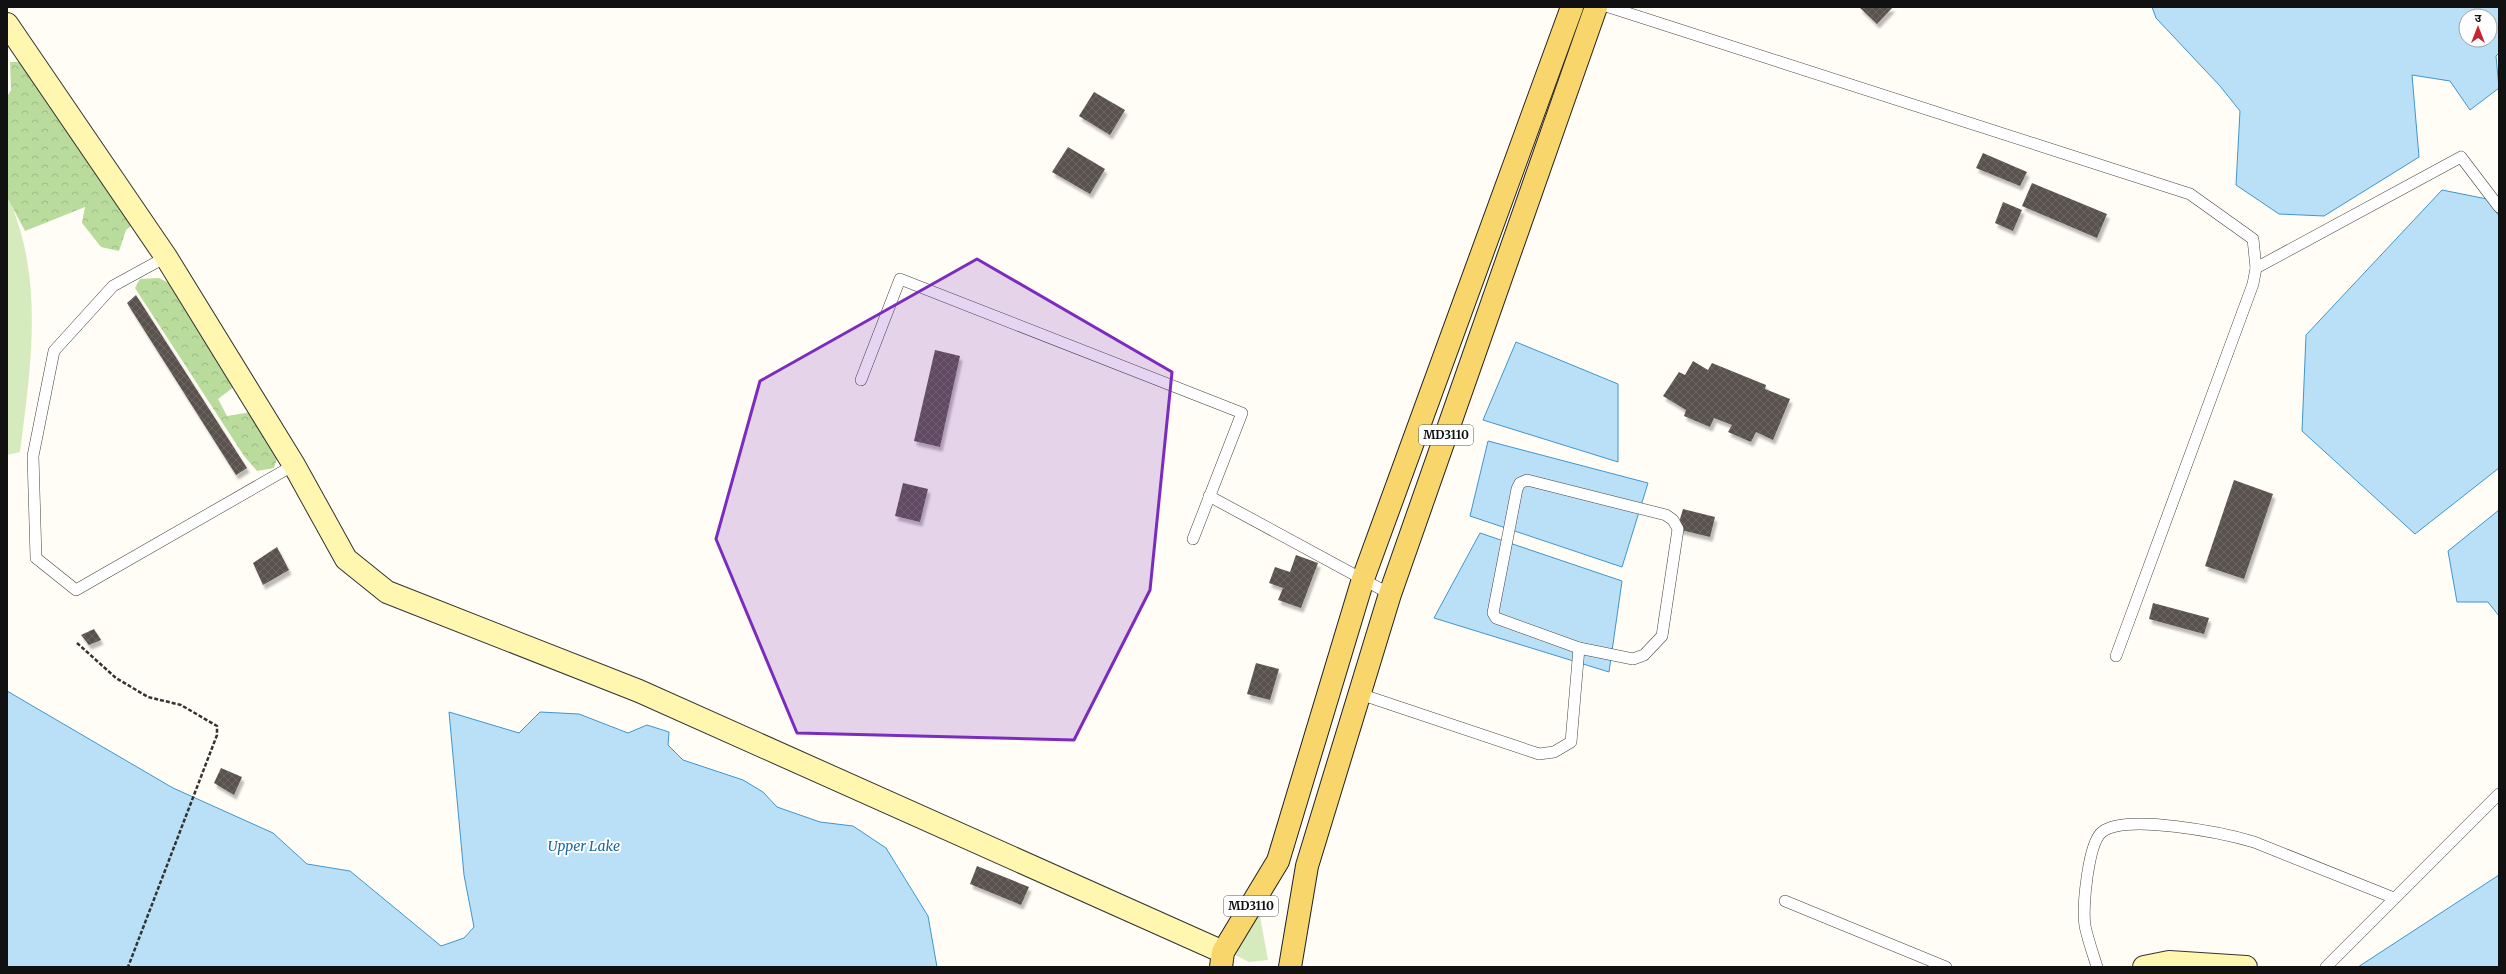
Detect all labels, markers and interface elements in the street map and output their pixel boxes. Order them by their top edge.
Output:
north arrow [2458,8,2498,48]
text: उ [2475,11,2482,25]
road number: MD3110 [1419,425,1473,445]
water label: Upper Lake [548,837,620,855]
road number: MD3110 [1224,896,1278,916]

